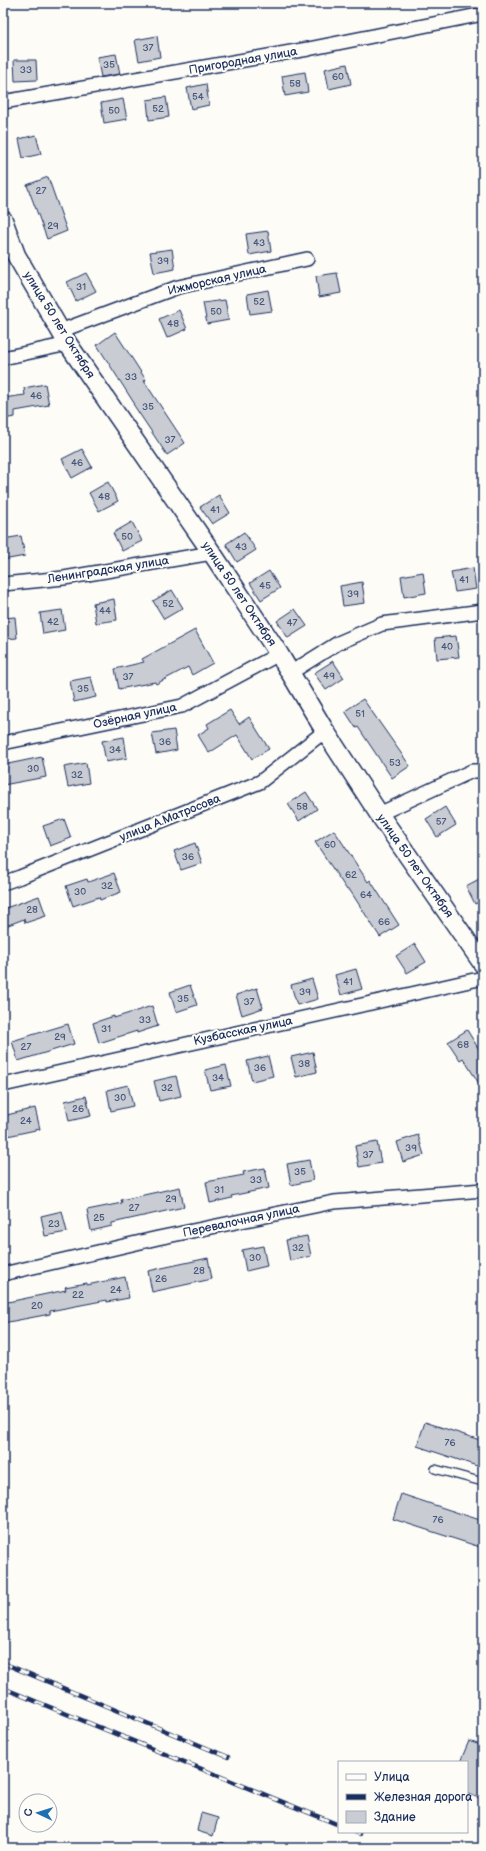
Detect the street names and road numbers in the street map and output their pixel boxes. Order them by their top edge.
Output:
street label: Пригородная улица [187,44,299,78]
street label: Ижморская улица [166,261,268,299]
street label: улица 50 лет Октября [20,269,98,381]
street label: улица 50 лет Октября [198,539,280,650]
street label: Ленинградская улица [45,553,170,587]
street label: Озёрная улица [92,700,178,732]
street label: улица А.Матросова [117,791,223,845]
street label: улица 50 лет Октября [374,811,457,921]
street label: Кузбасская улица [192,1013,294,1049]
street label: Перевалочная улица [181,1201,301,1241]

